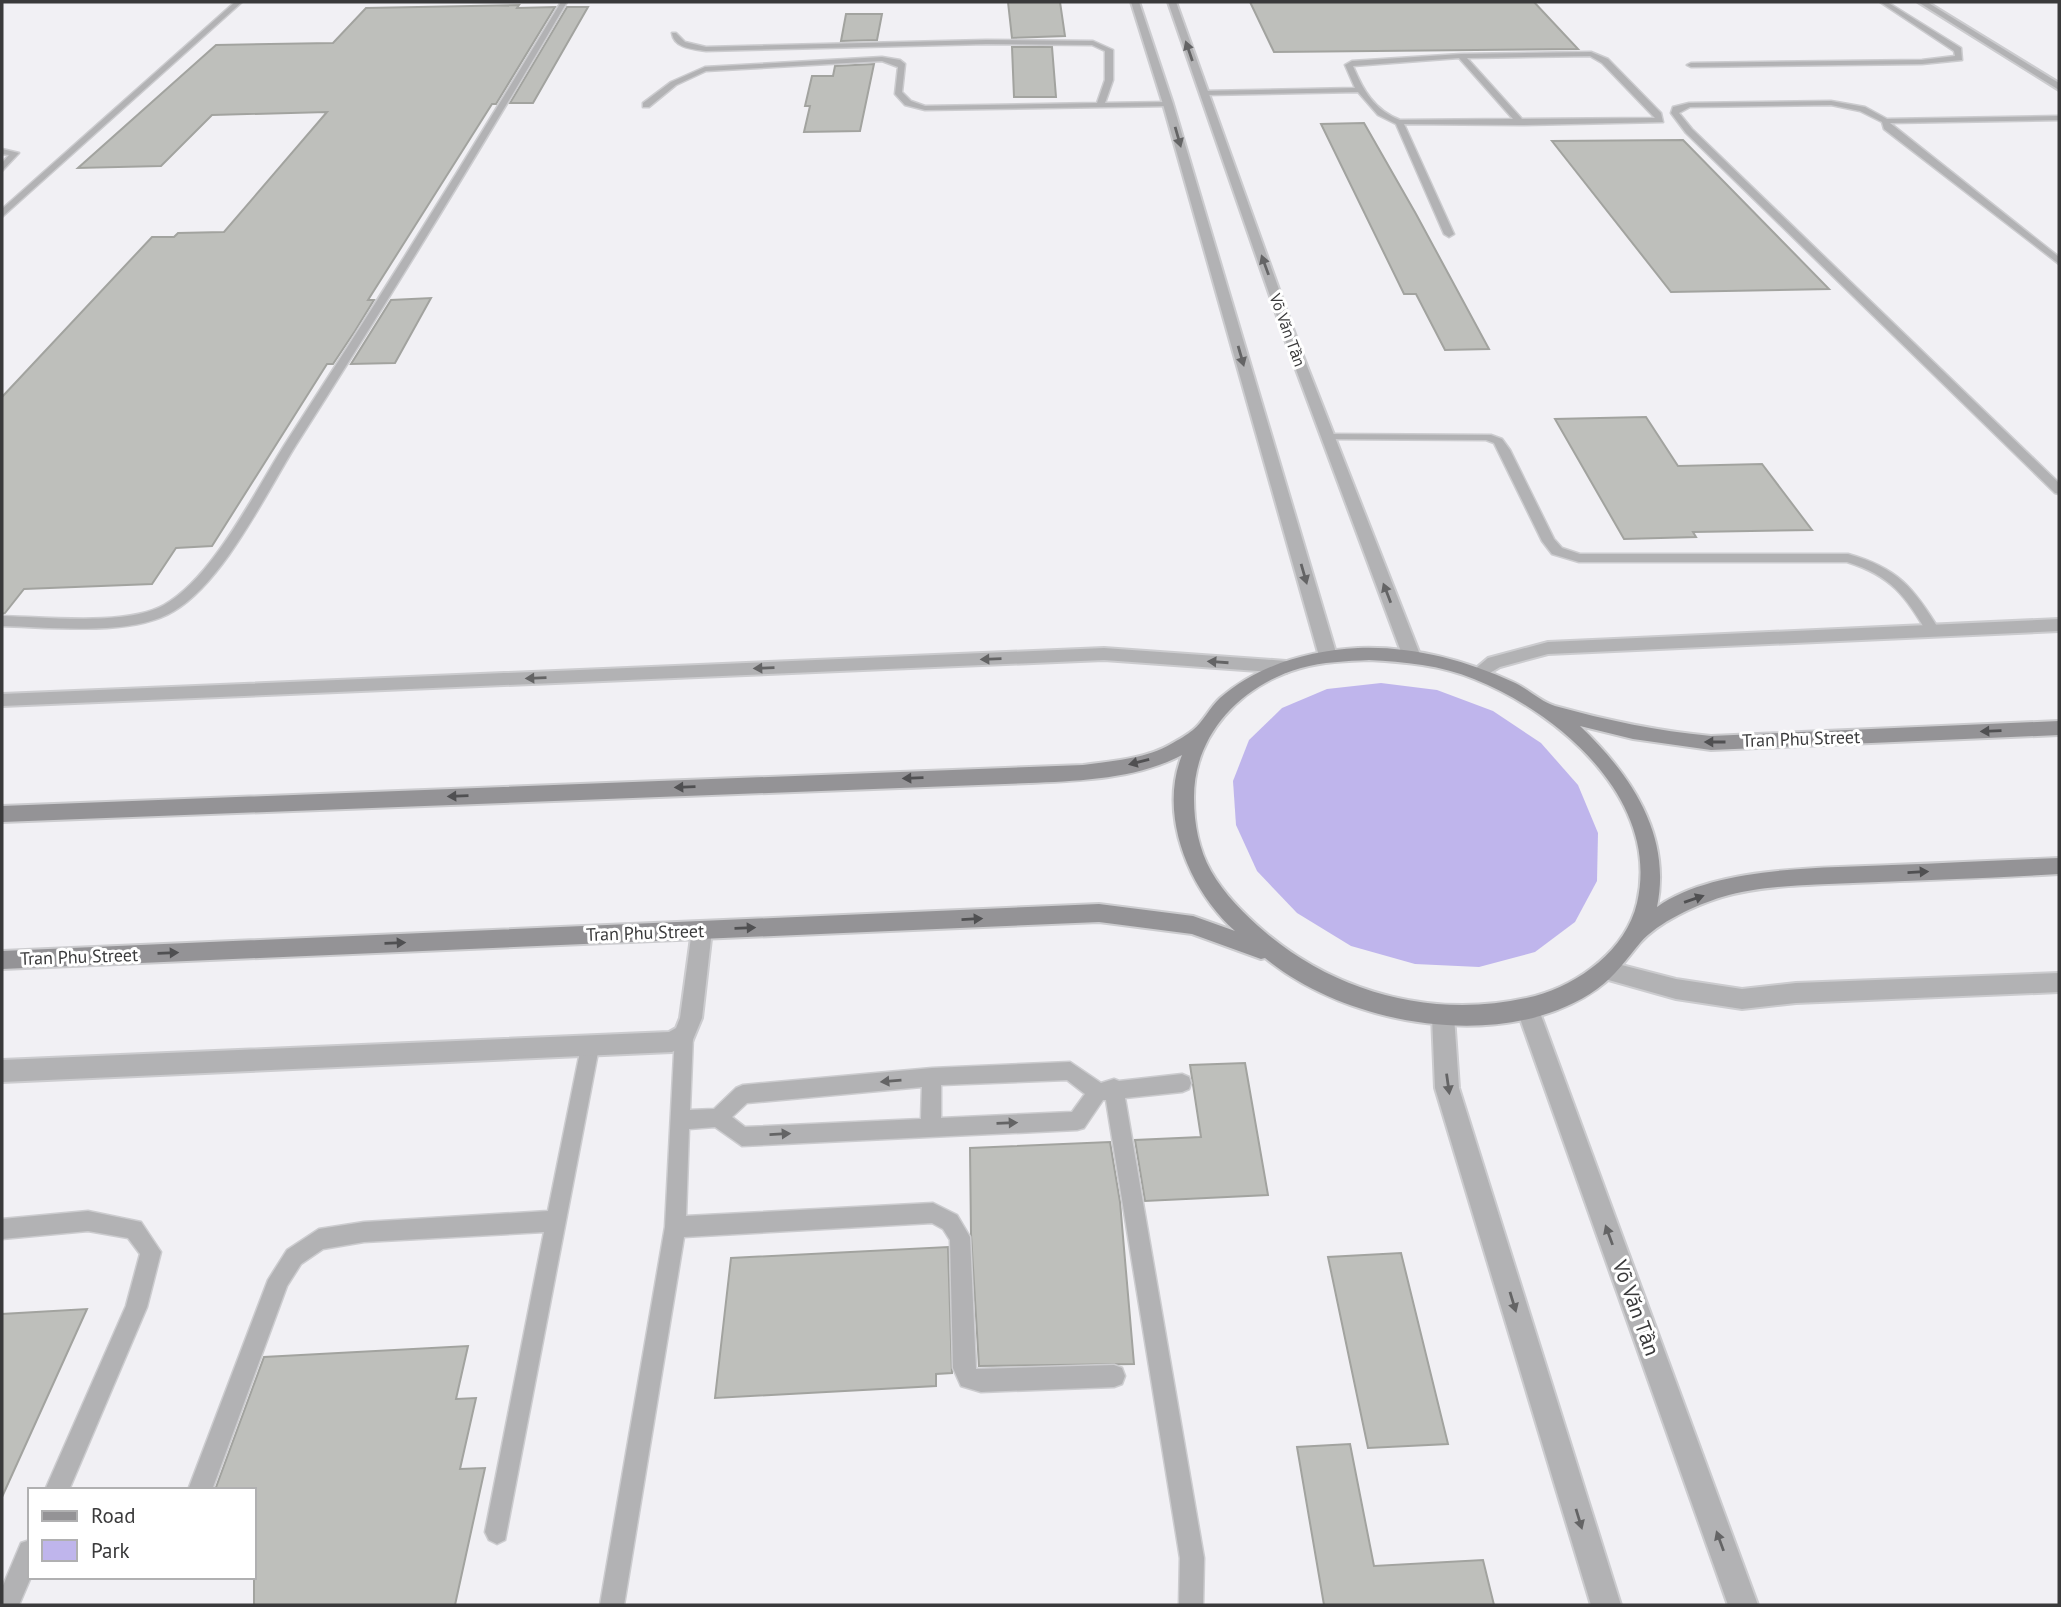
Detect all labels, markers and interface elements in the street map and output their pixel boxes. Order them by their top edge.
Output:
one-way arrow [1183,40,1194,61]
one-way arrow [1173,127,1183,148]
one-way arrow [1259,255,1270,276]
street label: Võ Văn Tần [1265,290,1310,369]
one-way arrow [1236,345,1246,366]
one-way arrow [1299,563,1310,585]
one-way arrow [1382,582,1393,603]
one-way arrow [980,653,1002,664]
one-way arrow [1207,656,1229,667]
one-way arrow [752,663,774,674]
one-way arrow [525,672,547,683]
street label: Tran Phu Street [1742,725,1860,752]
one-way arrow [1980,725,2002,736]
one-way arrow [1704,736,1726,748]
one-way arrow [1128,757,1150,768]
one-way arrow [901,772,923,783]
one-way arrow [674,781,696,792]
one-way arrow [447,790,469,801]
one-way arrow [1908,867,1930,878]
one-way arrow [1683,893,1704,904]
one-way arrow [961,913,983,924]
street label: Tran Phu Street [586,919,704,946]
one-way arrow [734,923,756,934]
one-way arrow [384,938,406,949]
street label: Tran Phu Street [20,943,138,970]
one-way arrow [157,948,179,959]
one-way arrow [1442,1073,1453,1095]
one-way arrow [879,1076,901,1087]
one-way arrow [997,1118,1019,1129]
one-way arrow [769,1129,791,1140]
one-way arrow [1604,1224,1615,1245]
street label: Võ Văn Tần [1606,1255,1666,1359]
one-way arrow [1508,1292,1518,1313]
legend [28,1488,256,1579]
text: Road [91,1502,135,1529]
one-way arrow [1575,1509,1585,1530]
one-way arrow [1714,1531,1725,1552]
text: Park [91,1537,130,1564]

